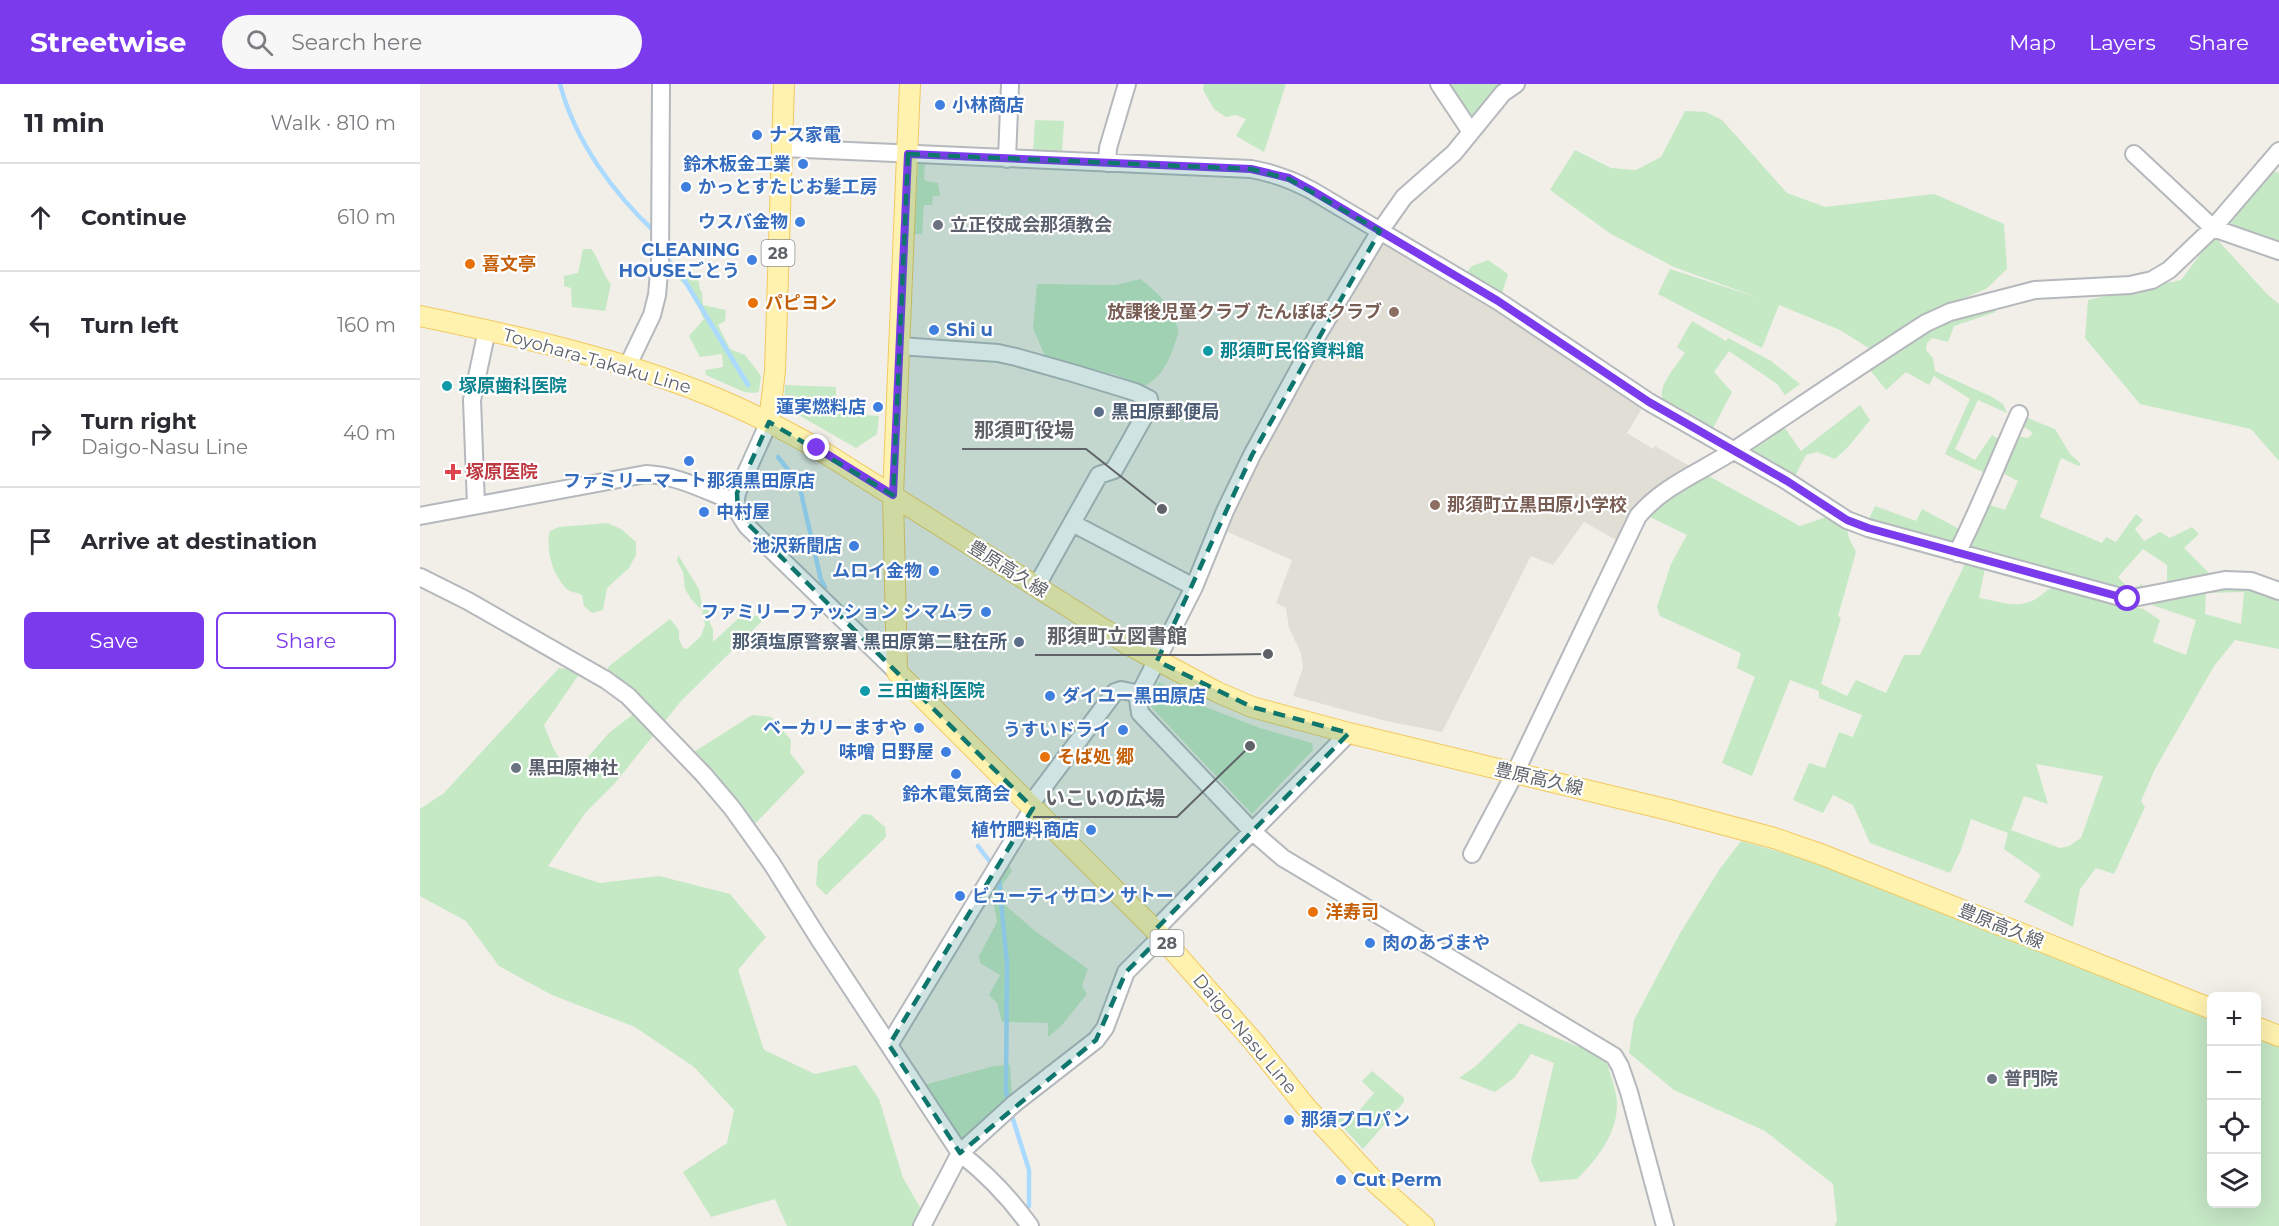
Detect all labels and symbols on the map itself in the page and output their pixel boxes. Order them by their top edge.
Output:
place label: 小林商店 [952,94,1024,116]
marker: 小林商店 [933,98,947,112]
place label: ナス家電 [769,124,841,146]
marker: ナス家電 [750,128,764,142]
place label: 鈴木板金工業 [683,153,791,175]
marker: 鈴木板金工業 [796,157,810,171]
place label: かっとすたじお髪工房 [698,176,877,198]
marker: かっとすたじお髪工房 [679,180,693,194]
place label: ウスバ金物 [698,211,788,233]
place label: 立正佼成会那須教会 [950,214,1112,236]
marker: ウスバ金物 [793,215,807,229]
marker: 立正佼成会那須教会 [931,218,945,232]
place label: CLEANING HOUSEごとう [619,239,740,282]
road number: 28 [762,240,794,266]
place label: 喜文亭 [482,253,536,275]
marker: CLEANING HOUSEごとう [745,253,759,267]
marker: 喜文亭 [463,257,477,271]
place label: パピヨン [765,292,837,314]
marker: パピヨン [746,296,760,310]
place label: 放課後児童クラブ たんぽぽクラブ [1107,301,1382,323]
marker: 放課後児童クラブ たんぽぽクラブ [1387,305,1401,319]
place label: Shi u [946,319,993,341]
marker: Shi u [927,323,941,337]
street label: Toyohara-Takaku Line [500,324,694,398]
place label: 那須町民俗資料館 [1220,340,1364,362]
marker: 那須町民俗資料館 [1201,344,1215,358]
place label: 塚原歯科医院 [459,375,567,397]
marker: 塚原歯科医院 [440,379,454,393]
place label: 蓮実燃料店 [776,396,866,418]
marker: 蓮実燃料店 [871,400,885,414]
place label: 黒田原郵便局 [1111,401,1219,423]
marker: 黒田原郵便局 [1092,405,1106,419]
callout: 那須町役場 [962,411,1086,449]
text: 那須町役場 [974,418,1074,442]
route end [803,434,829,460]
marker: ファミリーマート那須黒田原店 [682,454,696,468]
place label: 塚原医院 [466,461,538,483]
marker: 塚原医院 [444,463,462,481]
place label: ファミリーマート那須黒田原店 [563,470,815,492]
place label: 那須町立黒田原小学校 [1447,494,1627,516]
marker: 那須町立黒田原小学校 [1428,498,1442,512]
place label: 中村屋 [716,501,770,523]
marker: 中村屋 [697,505,711,519]
place label: 池沢新聞店 [752,535,842,557]
street label: 豊原高久線 [964,536,1052,602]
marker: 池沢新聞店 [847,539,861,553]
place label: ムロイ金物 [832,560,922,582]
marker: ムロイ金物 [927,564,941,578]
route start [2114,585,2140,611]
place label: ファミリーファッション シマムラ [701,601,974,623]
marker: ファミリーファッション シマムラ [979,605,993,619]
callout: 那須町立図書館 [1035,617,1199,655]
text: 那須町立図書館 [1047,624,1187,648]
place label: 那須塩原警察署 黒田原第二駐在所 [732,631,1007,653]
marker: 那須塩原警察署 黒田原第二駐在所 [1012,635,1026,649]
place label: 三田歯科医院 [877,680,985,702]
marker: 三田歯科医院 [858,684,872,698]
place label: ダイユー黒田原店 [1062,685,1206,707]
marker: ダイユー黒田原店 [1043,689,1057,703]
place label: ベーカリーますや [763,717,907,739]
place label: うすいドライ [1003,719,1111,741]
marker: ベーカリーますや [912,721,926,735]
marker: うすいドライ [1116,723,1130,737]
place label: 味噌 日野屋 [839,741,934,763]
marker: 味噌 日野屋 [939,745,953,759]
place label: そば処 郷 [1057,746,1134,768]
marker: そば処 郷 [1038,750,1052,764]
place label: 黒田原神社 [528,757,618,779]
street label: 豊原高久線 [1493,758,1585,800]
marker: 黒田原神社 [509,761,523,775]
marker: 鈴木電気商会 [949,767,963,781]
callout: いこいの広場 [1033,779,1177,817]
place label: 鈴木電気商会 [902,783,1010,805]
text: いこいの広場 [1045,786,1165,810]
place label: 植竹肥料商店 [971,819,1079,841]
marker: 植竹肥料商店 [1084,823,1098,837]
place label: ビューティサロン サトー [972,885,1174,907]
marker: ビューティサロン サトー [953,889,967,903]
street label: 豊原高久線 [1955,899,2047,953]
place label: 洋寿司 [1325,901,1379,923]
marker: 洋寿司 [1306,905,1320,919]
road number: 28 [1150,930,1184,956]
place label: 肉のあづまや [1382,932,1490,954]
marker: 肉のあづまや [1363,936,1377,950]
street label: Daigo-Nasu Line [1188,969,1302,1099]
place label: 普門院 [2004,1068,2058,1090]
marker: 普門院 [1985,1072,1999,1086]
place label: 那須プロパン [1301,1109,1410,1131]
marker: 那須プロパン [1282,1113,1296,1127]
place label: Cut Perm [1353,1169,1442,1191]
marker: Cut Perm [1334,1173,1348,1187]

